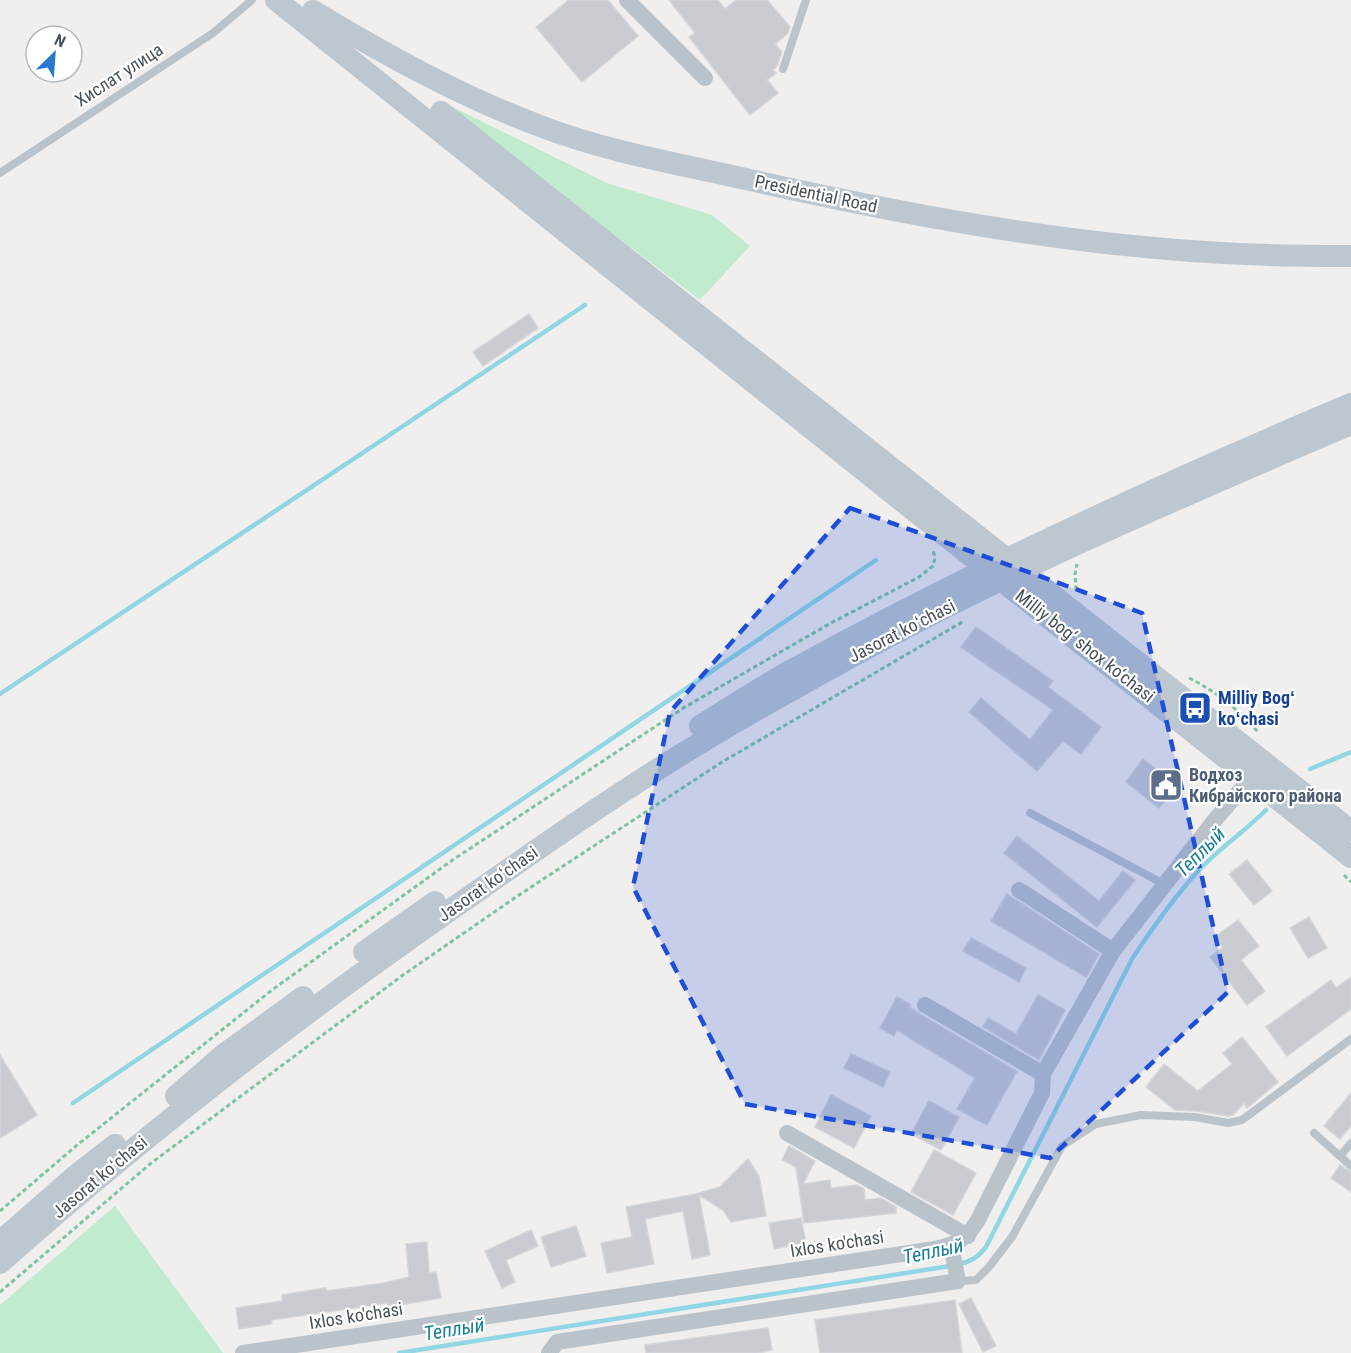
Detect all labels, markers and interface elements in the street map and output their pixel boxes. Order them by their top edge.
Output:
north arrow [24,24,84,84]
text: N [52,30,69,52]
street label: Хислат улица [71,38,167,111]
street label: Presidential Road [753,170,879,217]
street label: Milliy bog‘ shox ko‘chasi [1012,585,1159,706]
street label: Jasorat koʻchasi [845,595,959,666]
place label: Milliy Bogʻ koʻchasi [1218,687,1295,729]
bus stop icon: Milliy Bogʻ koʻchasi [1177,690,1213,726]
place label: Водхоз Кибрайского района [1189,764,1342,806]
public building icon: Водхоз Кибрайского района [1148,767,1184,803]
water label: Теплый [1170,822,1230,882]
street label: Jasorat koʻchasi [434,841,542,926]
street label: Jasorat koʻchasi [48,1131,151,1222]
street label: Ixlos ko'chasi [789,1226,885,1261]
water label: Теплый [901,1233,966,1269]
street label: Ixlos ko'chasi [308,1298,404,1333]
water label: Теплый [422,1312,486,1346]

